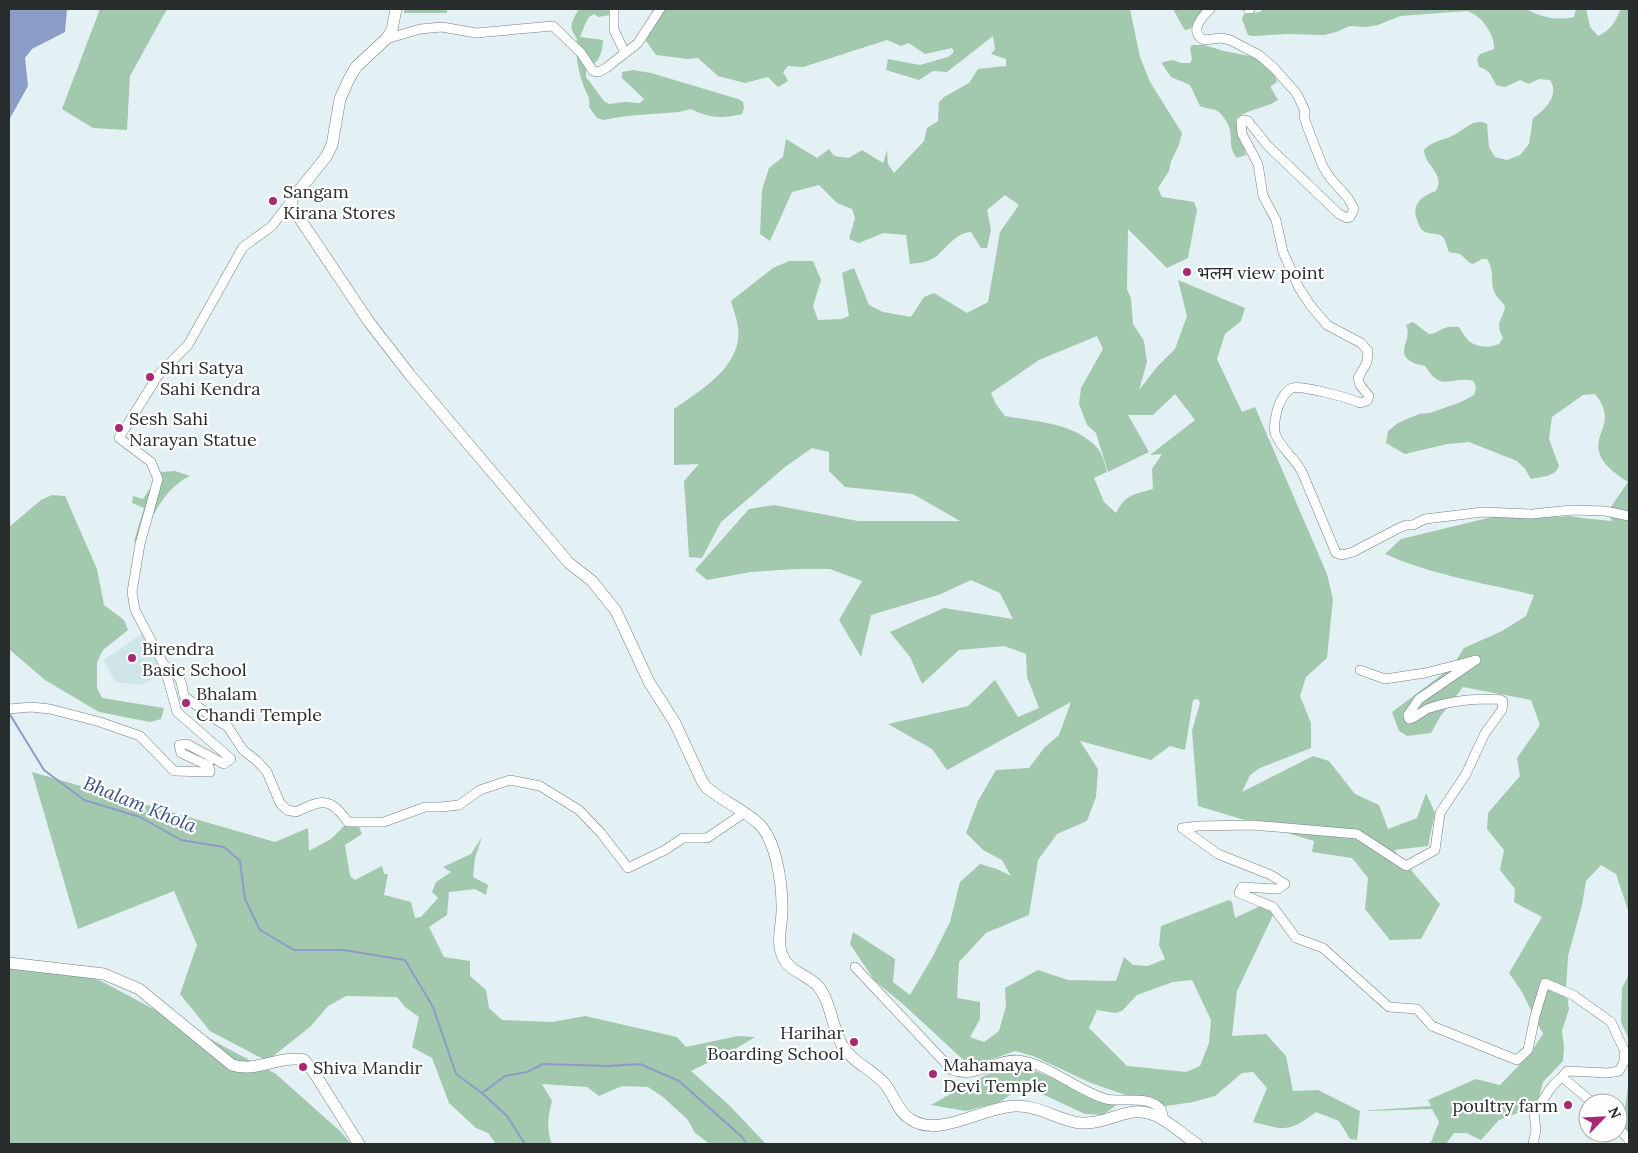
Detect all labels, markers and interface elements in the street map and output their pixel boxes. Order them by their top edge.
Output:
place label: Sangam Kirana Stores [283,180,396,224]
marker: Sangam Kirana Stores [267,195,279,207]
place label: भलम view point [1197,261,1324,284]
marker: भलम view point [1181,266,1193,278]
place label: Shri Satya Sahi Kendra [160,356,261,400]
marker: Shri Satya Sahi Kendra [144,371,156,383]
place label: Sesh Sahi Narayan Statue [129,407,257,451]
marker: Sesh Sahi Narayan Statue [113,422,125,434]
place label: Birendra Basic School [142,637,247,681]
marker: Birendra Basic School [126,652,138,664]
place label: Bhalam Chandi Temple [196,682,322,726]
marker: Bhalam Chandi Temple [180,697,192,709]
water label: Bhalam Khola [80,770,201,838]
place label: Harihar Boarding School [707,1021,844,1065]
marker: Harihar Boarding School [848,1036,860,1048]
place label: Mahamaya Devi Temple [943,1053,1047,1097]
place label: Shiva Mandir [313,1056,423,1079]
marker: Shiva Mandir [297,1061,309,1073]
marker: Mahamaya Devi Temple [927,1068,939,1080]
north arrow [1578,1093,1628,1143]
place label: poultry farm [1453,1094,1558,1117]
marker: poultry farm [1562,1099,1574,1111]
text: N [1604,1104,1625,1121]

